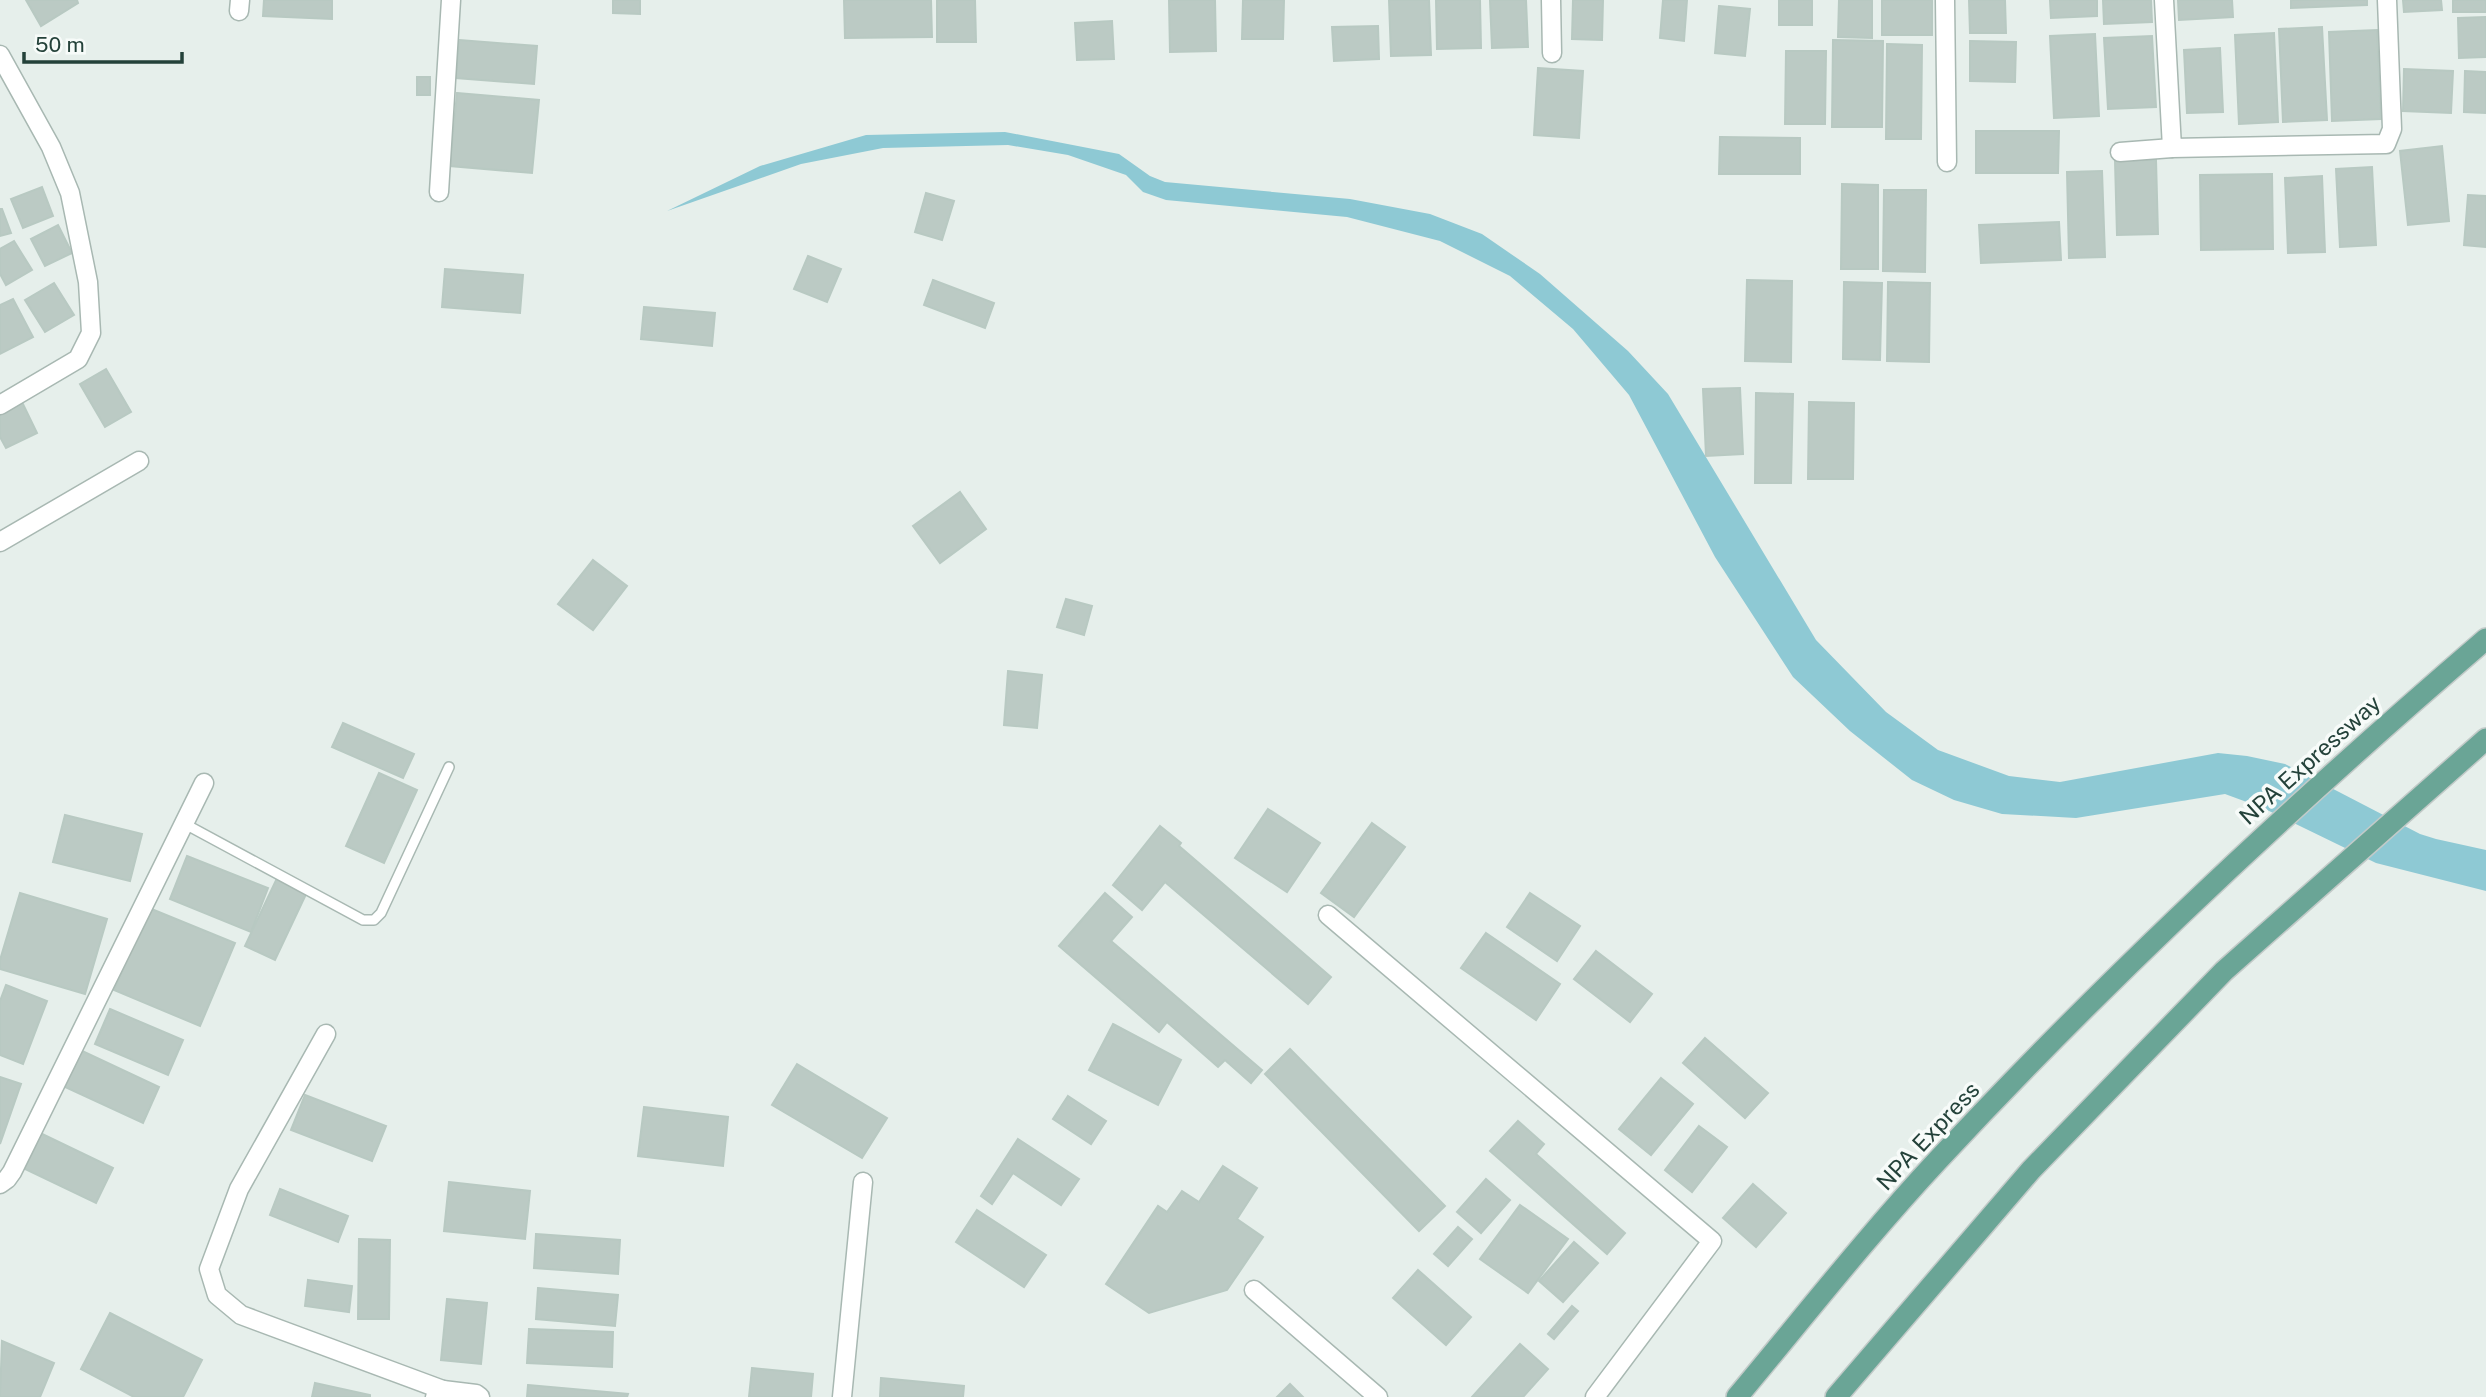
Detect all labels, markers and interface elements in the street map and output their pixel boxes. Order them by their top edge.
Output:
scale bar [24,21,182,65]
text: 50 m [35,32,85,57]
street label: NPA Expressway [2234,689,2386,830]
street label: NPA Express [1871,1076,1985,1195]

